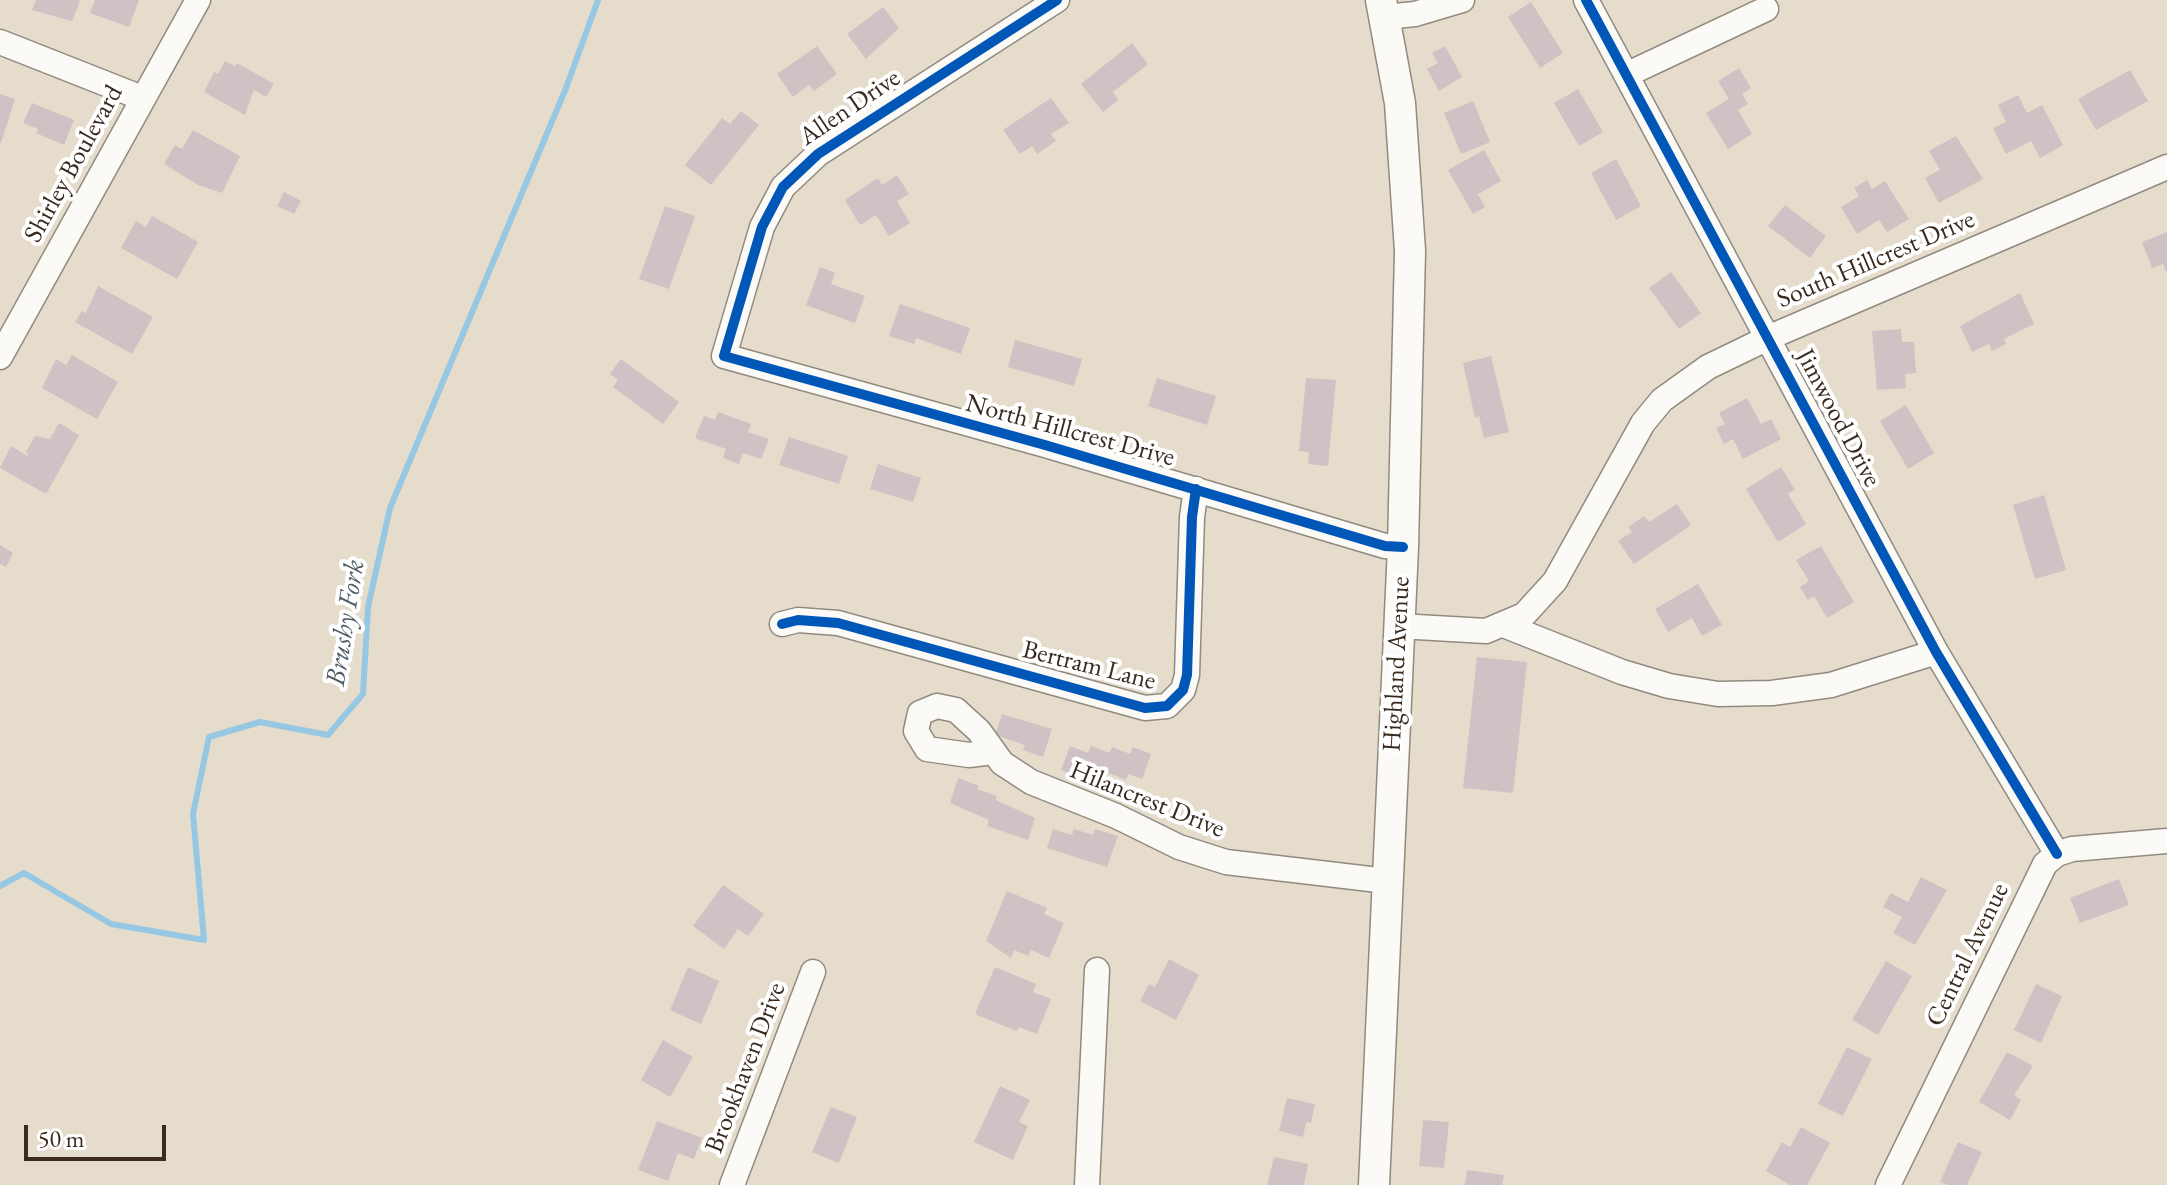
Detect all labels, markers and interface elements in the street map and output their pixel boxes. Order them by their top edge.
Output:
street label: Allen Drive [794,63,906,153]
street label: Shirley Boulevard [18,80,130,248]
street label: South Hillcrest Drive [1772,204,1980,316]
street label: Jimwood Drive [1789,344,1887,492]
street label: North Hillcrest Drive [962,388,1178,474]
water label: Brushy Fork [319,558,373,688]
street label: Highland Avenue [1377,576,1417,752]
street label: Bertram Lane [1019,634,1159,698]
street label: Hilancrest Drive [1065,755,1229,845]
street label: Central Avenue [1920,878,2016,1032]
street label: Brookhaven Drive [699,978,793,1158]
scale bar [28,1109,170,1159]
text: 50 m [38,1123,85,1154]

